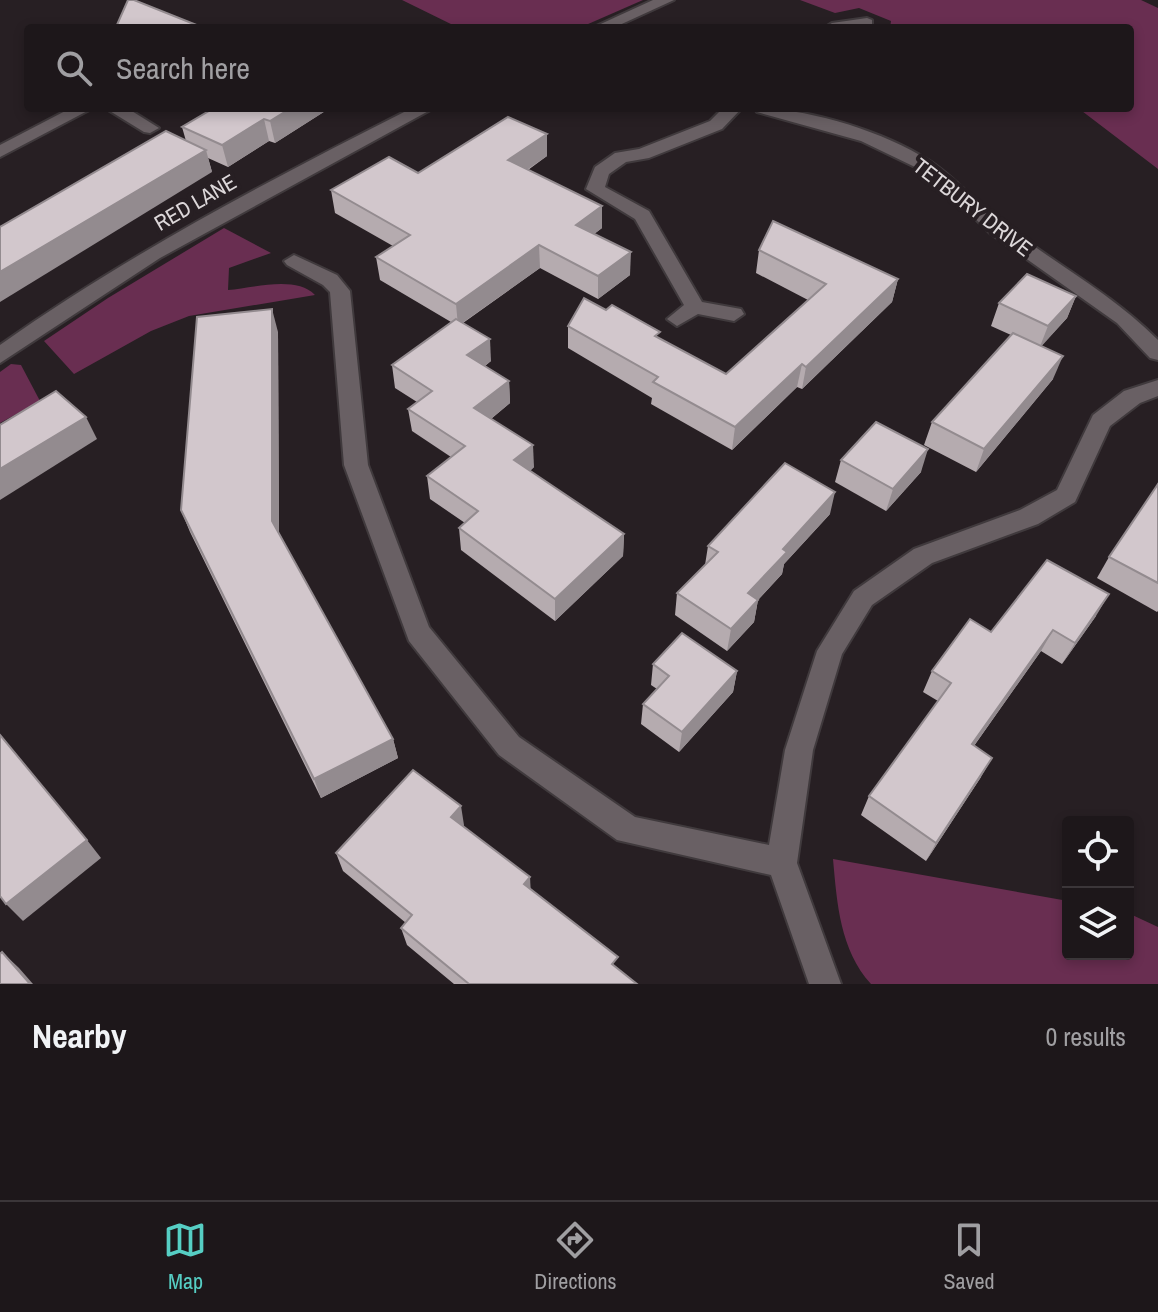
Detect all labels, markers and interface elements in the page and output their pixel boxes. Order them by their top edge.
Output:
search box [24,24,1134,112]
icon: search [52,46,96,90]
text: Search here [116,48,250,88]
street label: TETBURY DRIVE [907,151,1039,263]
street label: RED LANE [148,166,242,238]
map controls [1062,816,1134,960]
button: locate [1062,816,1134,888]
button: layers [1062,888,1134,960]
text: Nearby [32,1013,127,1059]
text: 0 results [1045,1019,1126,1054]
tab: Map [163,1218,207,1296]
tab: Directions [534,1218,617,1296]
tab: Saved [943,1218,995,1296]

